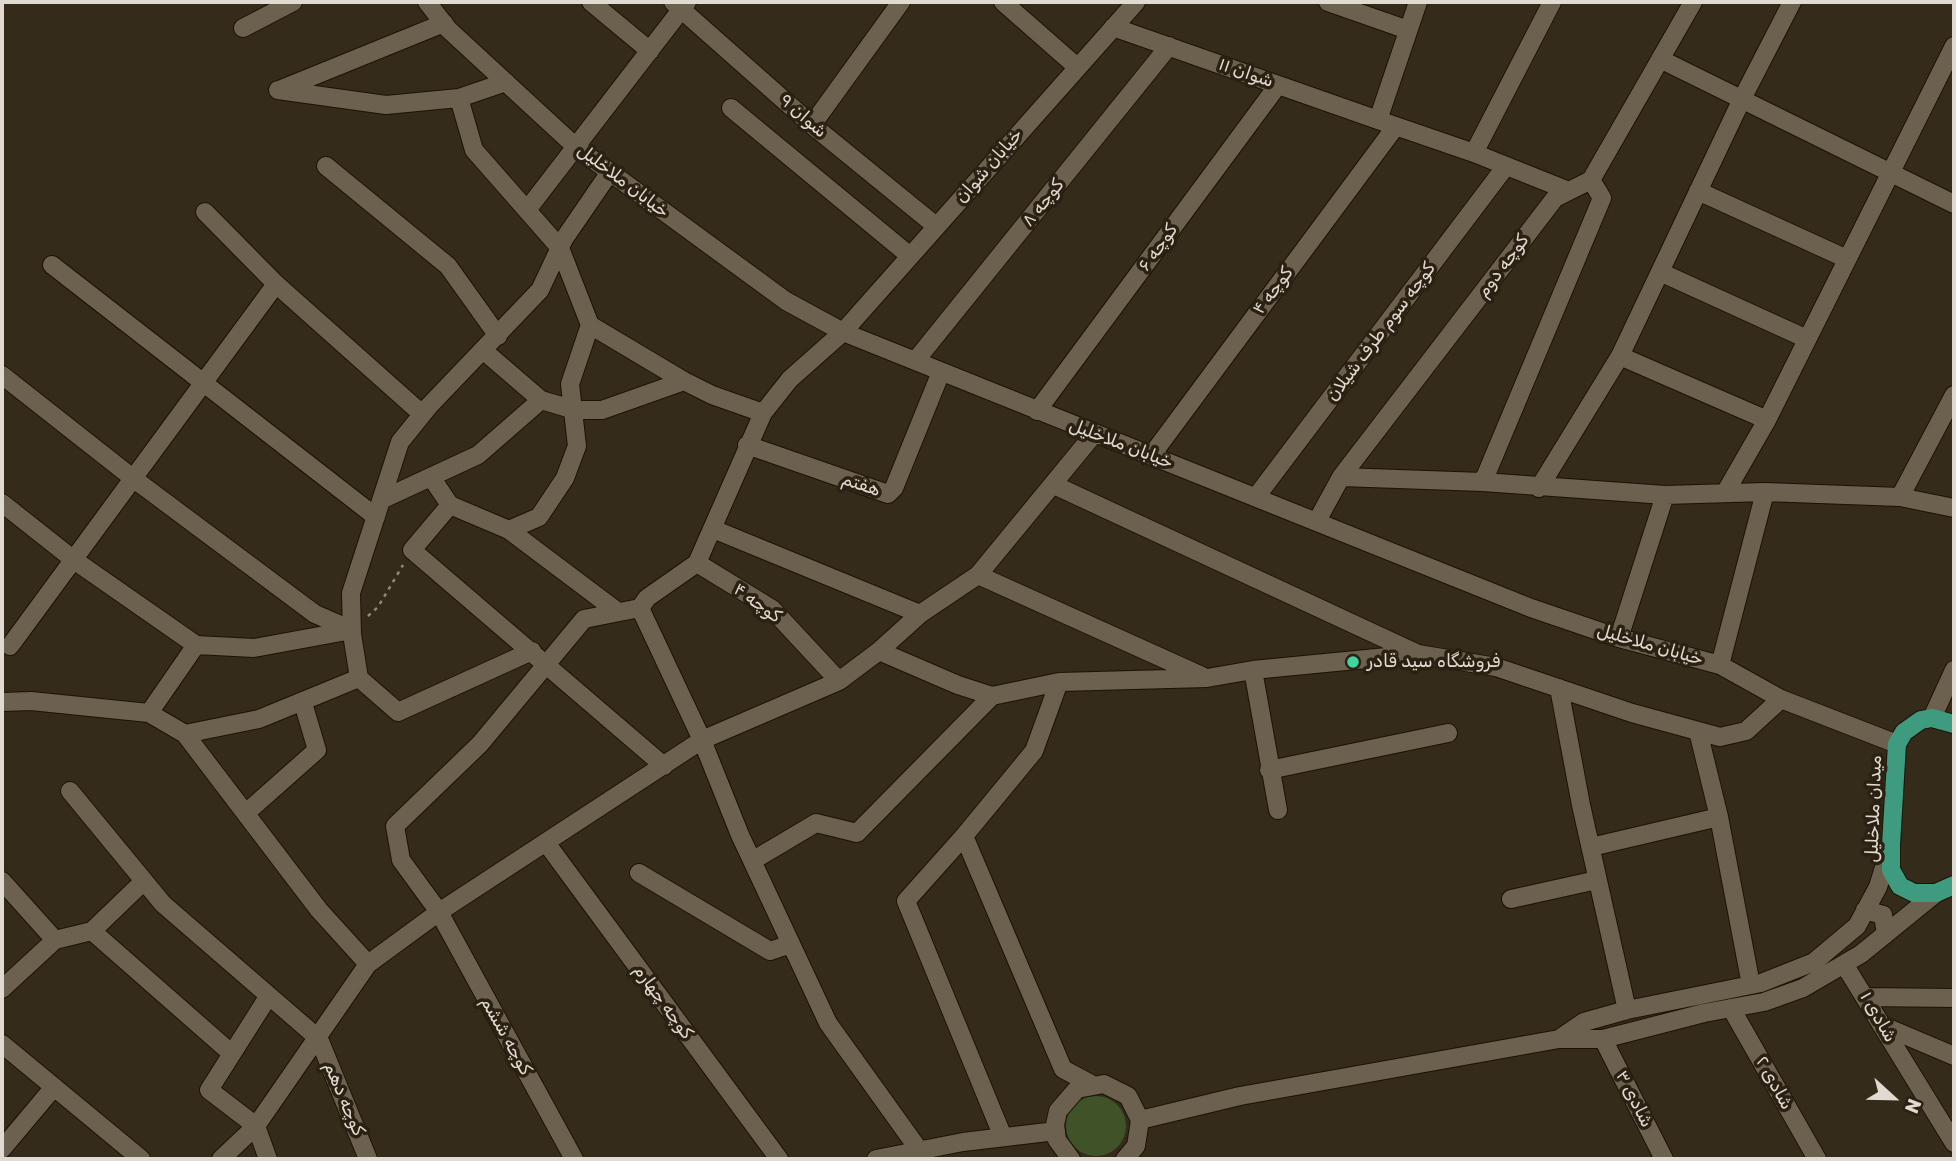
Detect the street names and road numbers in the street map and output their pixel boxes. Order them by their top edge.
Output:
street label: شوان ۱۱ [1216,54,1276,92]
street label: شوان ۹ [775,89,831,143]
street label: خیابان شوان [951,124,1027,208]
street label: خیابان ملاخلیل [573,139,673,223]
street label: کوچه ۸ [1017,175,1069,231]
street label: کوچه ۶ [1134,220,1182,276]
street label: کوچه دوم [1472,230,1534,302]
street label: کوچه سوم طرف شیلان [1322,258,1440,406]
street label: کوچه ۴ [1248,263,1298,319]
street label: خیابان ملاخلیل [1066,414,1176,474]
street label: هفتم [839,469,883,501]
street label: کوچه ۴ [729,578,785,628]
street label: خیابان ملاخلیل [1594,620,1706,670]
street label: میدان ملاخلیل [1861,755,1887,863]
street label: کوچه چهارم [629,961,697,1043]
street label: شادی ۱ [1855,988,1901,1046]
street label: کوچه ششم [476,993,536,1079]
street label: شادی ۲ [1750,1052,1798,1114]
street label: کوچه دهم [319,1059,369,1139]
street label: شادی ۳ [1611,1067,1657,1131]

